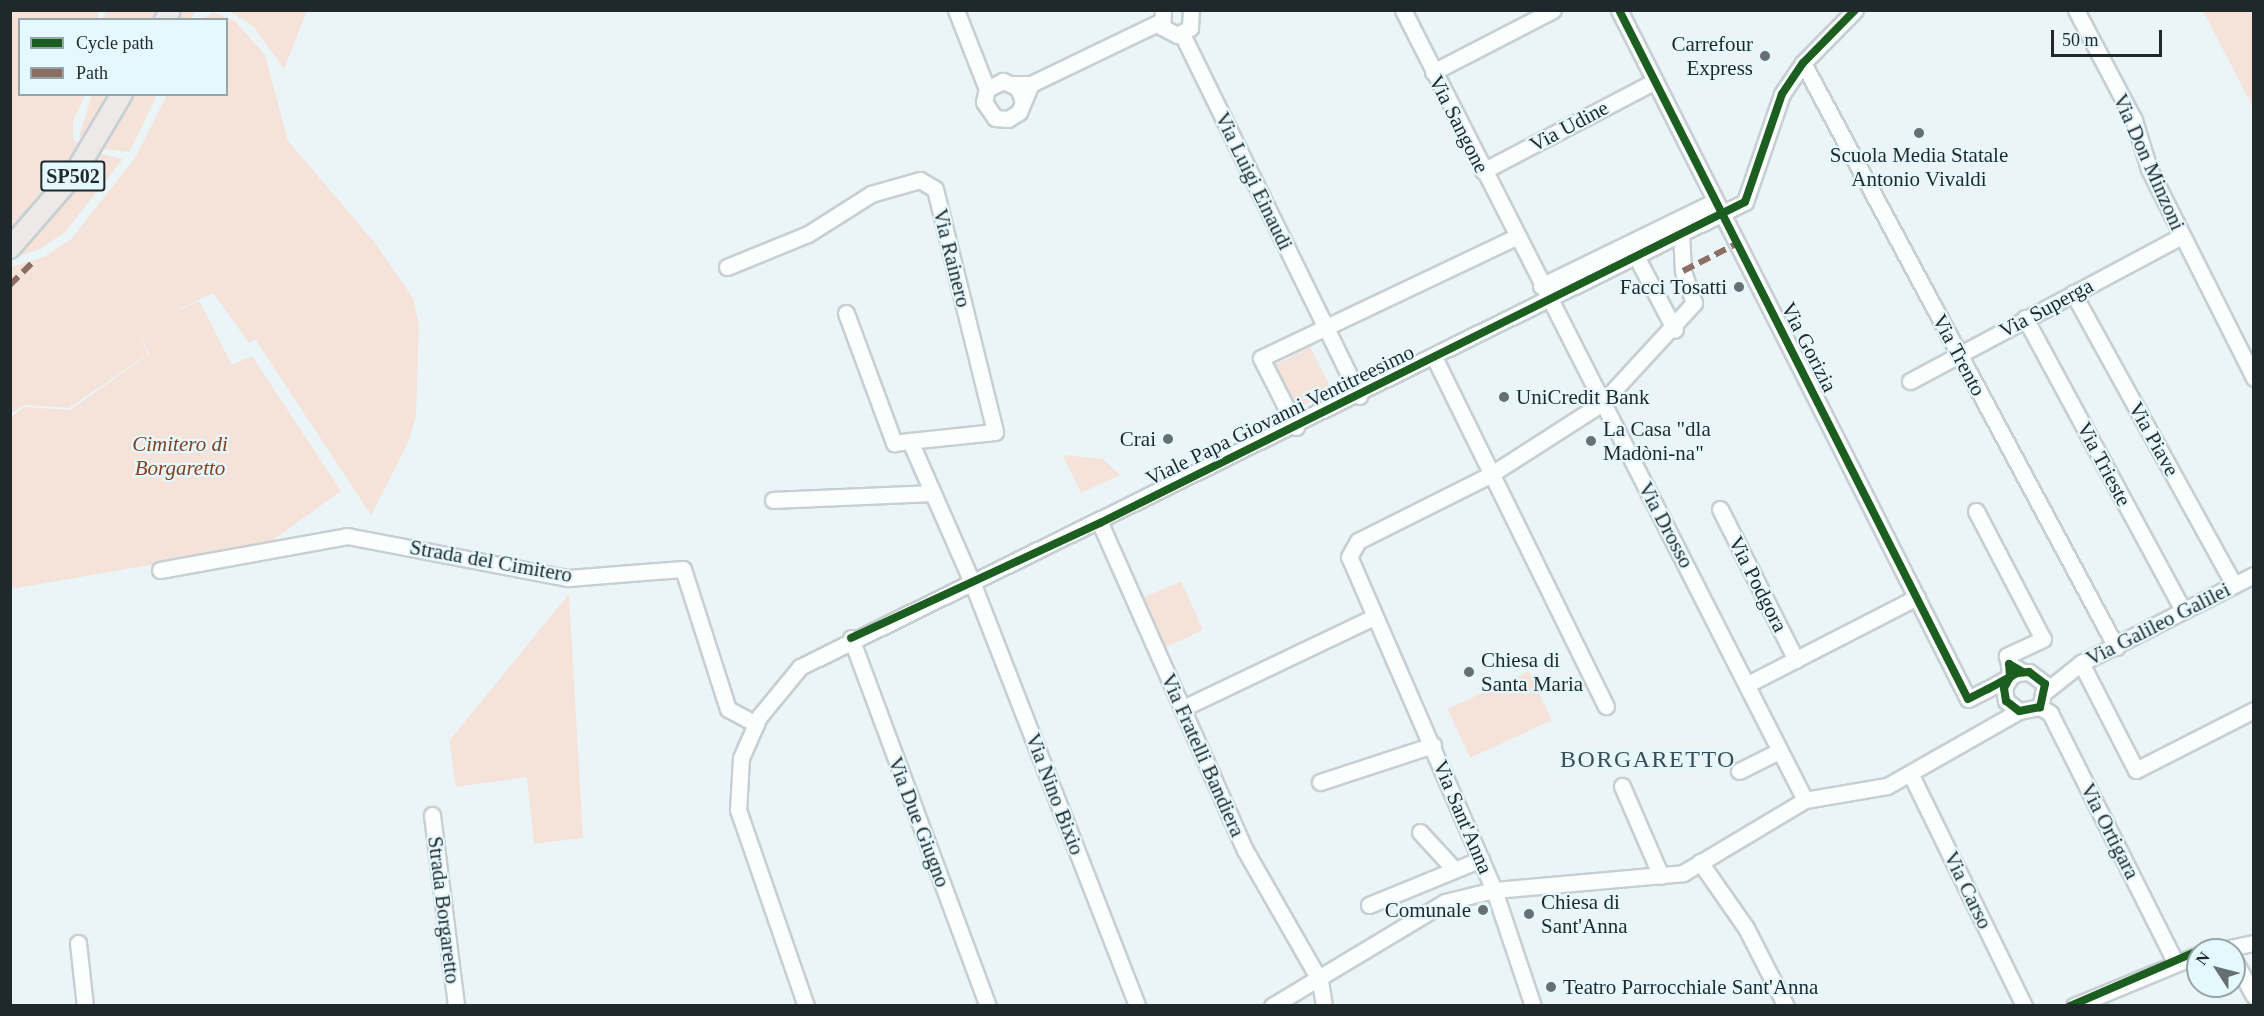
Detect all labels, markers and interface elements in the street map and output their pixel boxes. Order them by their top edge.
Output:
legend [18,18,228,96]
scale bar [2054,18,2165,56]
text: 50 m [2062,30,2099,50]
place label: Carrefour Express [1671,31,1753,81]
text: Cycle path [76,33,153,53]
marker: Carrefour Express [1758,49,1772,63]
text: Path [76,63,108,83]
street label: Via Sangone [1424,71,1494,177]
street label: Via Don Minzoni [2108,90,2190,234]
street label: Via Udine [1525,95,1613,157]
street label: Via Luigi Einaudi [1210,108,1298,254]
marker: Scuola Media Statale Antonio Vivaldi [1912,126,1926,140]
place label: Scuola Media Statale Antonio Vivaldi [1830,142,2008,192]
road number: SP502 [40,159,106,193]
street label: Via Rainero [928,206,976,310]
street label: Via Superga [1995,273,2097,343]
place label: Facci Tosatti [1619,274,1727,300]
marker: Facci Tosatti [1732,280,1746,294]
street label: Via Gorizia [1776,298,1842,396]
street label: Via Trento [1927,310,1991,400]
street label: Viale Papa Giovanni Ventitreesimo [1142,339,1418,491]
place label: UniCredit Bank [1516,384,1650,410]
marker: UniCredit Bank [1497,390,1511,404]
street label: Via Piave [2123,397,2185,481]
place label: La Casa "dla Madòni-na" [1603,416,1711,466]
street label: Via Trieste [2071,418,2137,510]
place label: Crai [1120,426,1156,452]
park label: Cimitero di Borgaretto [132,431,228,481]
marker: Crai [1161,432,1175,446]
marker: La Casa "dla Madòni-na" [1584,434,1598,448]
street label: Via Drosso [1633,478,1699,572]
street label: Via Podgora [1723,532,1793,636]
street label: Strada del Cimitero [408,534,574,588]
street label: Via Galileo Galilei [2082,577,2234,671]
place label: Chiesa di Santa Maria [1481,647,1583,697]
marker: Chiesa di Santa Maria [1462,665,1476,679]
street label: Via Fratelli Bandiera [1156,669,1250,841]
street label: Via Nino Bixio [1020,730,1090,858]
district label: BORGARETTO [1560,746,1736,774]
street label: Via Due Giugno [883,753,955,891]
street label: Via Sant'Anna [1428,756,1498,878]
street label: Via Ortigara [2075,779,2145,883]
street label: Strada Borgaretto [422,835,466,985]
street label: Via Carso [1938,847,1998,933]
place label: Chiesa di Sant'Anna [1541,889,1628,939]
place label: Comunale [1385,897,1471,923]
marker: Comunale [1476,903,1490,917]
marker: Chiesa di Sant'Anna [1522,907,1536,921]
north arrow [2186,938,2246,998]
text: N [2192,949,2213,968]
place label: Teatro Parrocchiale Sant'Anna [1563,974,1818,1000]
marker: Teatro Parrocchiale Sant'Anna [1544,980,1558,994]

